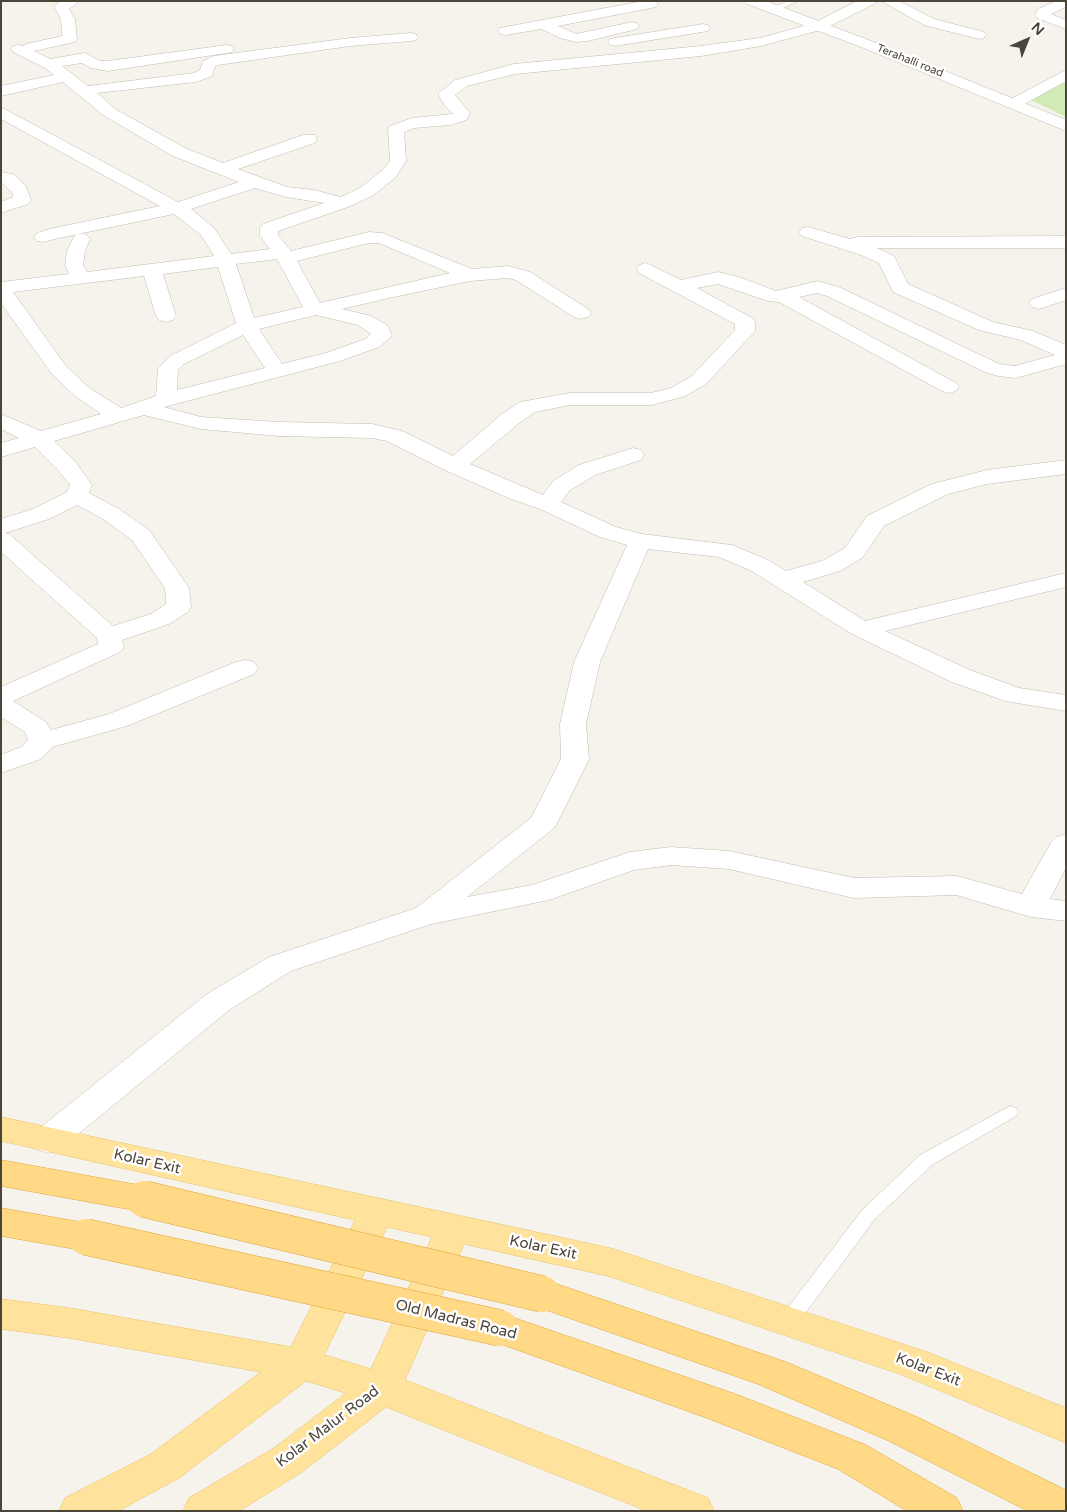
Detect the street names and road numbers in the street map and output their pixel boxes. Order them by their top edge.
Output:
street label: Terahalli road [875,42,945,80]
street label: Kolar Exit [112,1146,182,1178]
street label: Kolar Exit [508,1232,578,1264]
street label: Old Madras Road [393,1296,519,1344]
street label: Kolar Exit [893,1349,963,1391]
street label: Kolar Malur Road [273,1382,383,1472]

